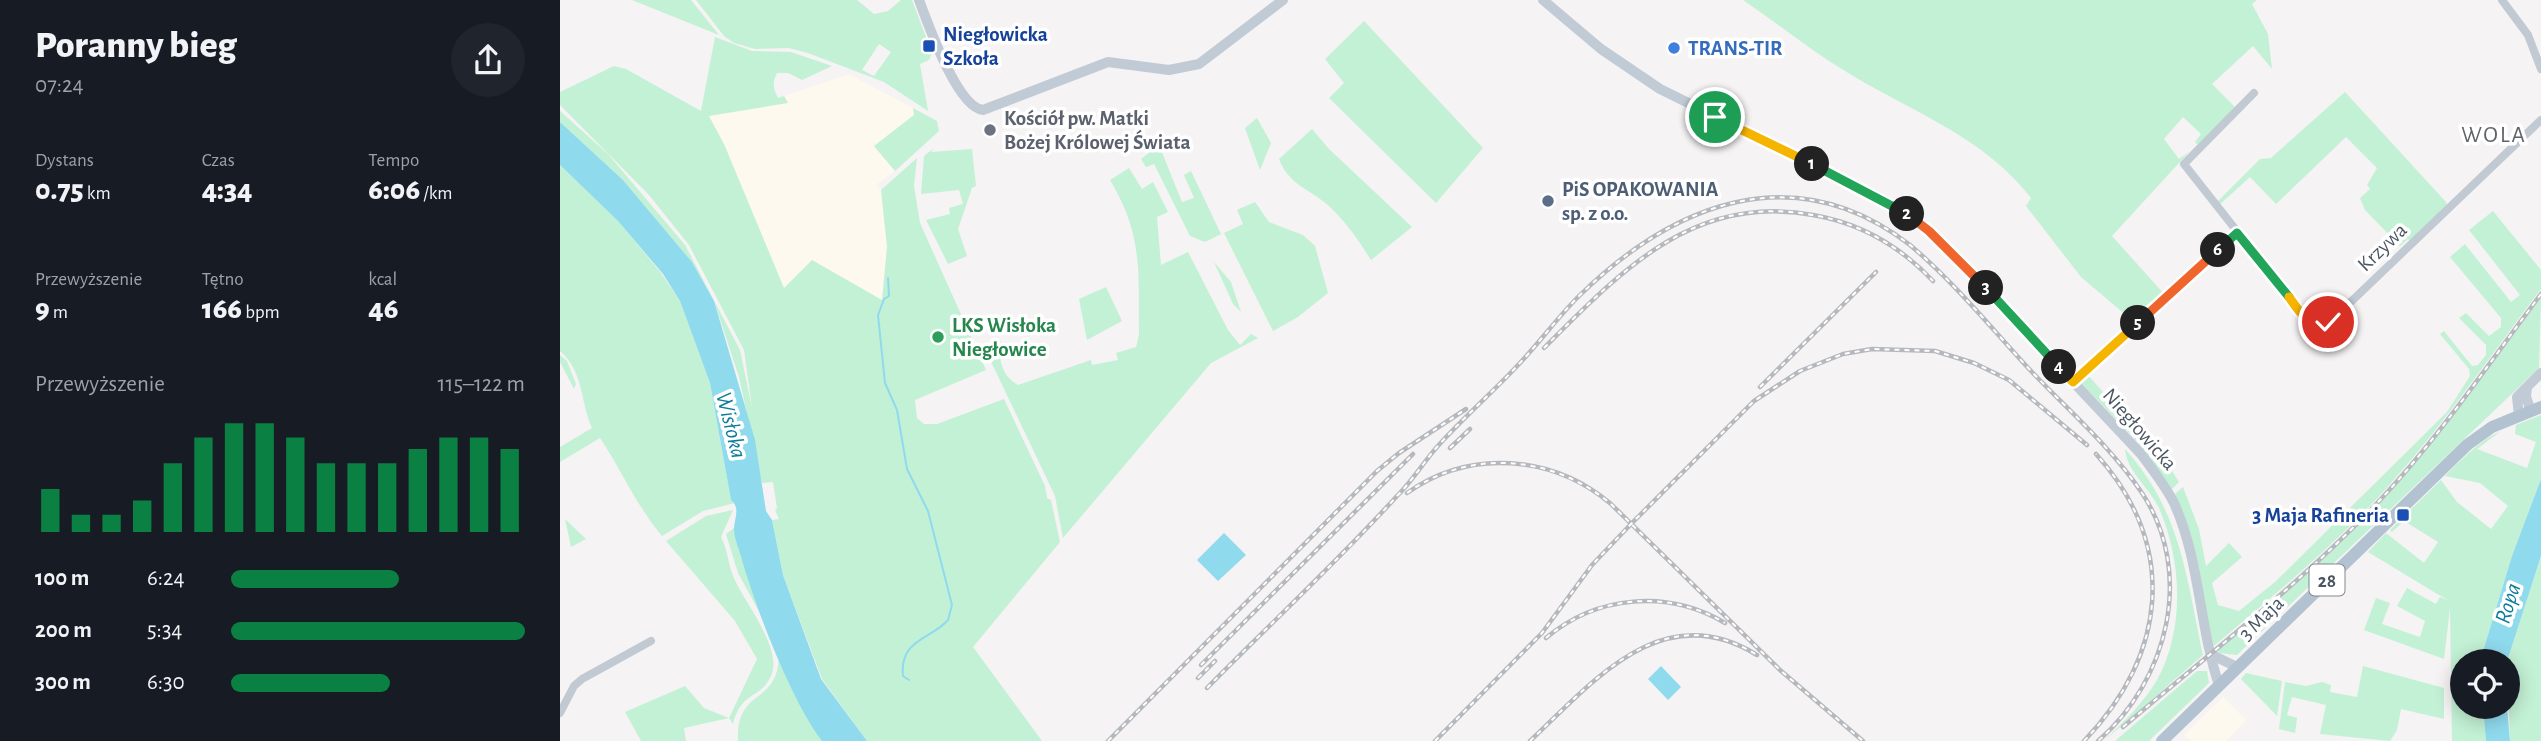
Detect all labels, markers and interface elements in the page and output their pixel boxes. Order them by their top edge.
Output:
button: share [451,23,525,97]
place label: Niegłowicka Szkoła [943,24,1048,69]
text: Poranny bieg [35,27,236,65]
marker: Niegłowicka Szkoła [921,38,937,54]
place label: TRANS-TIR [1688,38,1783,59]
marker: TRANS-TIR [1666,40,1682,56]
text: 07:24 [35,74,84,97]
pin [1685,87,1745,147]
icon: arrive [1696,98,1734,136]
place label: Kościół pw. Matki Bożej Królowej Świata [1004,108,1191,153]
marker: Kościół pw. Matki Bożej Królowej Świata [982,122,998,138]
district label: WOLA [2461,124,2527,147]
pin: 1 [1794,146,1830,182]
text: Dystans [35,151,94,170]
text: Czas [202,151,235,170]
text: Tempo [368,151,419,170]
text: 1 [1808,154,1815,173]
text: 0.75 [35,175,84,205]
text: 4:34 [202,175,253,205]
text: 6:06 [368,175,420,205]
place label: PiS OPAKOWANIA sp. z o.o. [1562,179,1719,224]
text: km [84,184,111,203]
text: /km [420,184,453,203]
marker: PiS OPAKOWANIA sp. z o.o. [1540,193,1556,209]
pin: 2 [1890,196,1924,232]
text: 2 [1902,204,1911,223]
street label: Krzywa [2354,219,2411,275]
pin: 6 [2200,232,2236,268]
text: 6 [2213,240,2222,259]
text: Przewyższenie [35,270,142,289]
text: Tętno [202,270,244,289]
text: kcal [368,270,397,289]
pin: 3 [1968,270,2004,306]
text: 3 [1981,278,1990,297]
pin [2298,292,2358,352]
text: 9 [35,294,50,324]
text: 166 [202,294,242,324]
text: 46 [368,294,398,324]
text: m [50,303,68,322]
text: bpm [242,303,280,322]
icon: check [2309,303,2347,341]
pin: 5 [2120,306,2156,340]
text: 5 [2133,313,2142,332]
place label: LKS Wisłoka Niegłowice [952,315,1056,360]
marker: LKS Wisłoka Niegłowice [930,329,946,345]
pin: 4 [2042,350,2076,384]
text: 4 [2054,357,2063,376]
text: Przewyższenie [35,373,165,396]
text: 115–122 m [438,373,525,396]
street label: Niegłowicka [2099,384,2181,474]
water label: Wisłoka [711,390,750,461]
place label: 3 Maja Rafineria [2252,505,2389,526]
marker: 3 Maja Rafineria [2395,507,2411,523]
road number: 28 [2310,565,2344,596]
text: 100 m [35,567,89,590]
text: 6:24 [147,567,185,590]
water label: Ropa [2491,580,2525,626]
street label: 3 Maja [2235,592,2288,644]
text: 200 m [35,619,92,642]
text: 5:34 [147,619,182,642]
map controls [2450,649,2520,719]
button: locate [2450,649,2520,719]
text: 300 m [35,671,91,694]
text: 6:30 [147,671,185,694]

